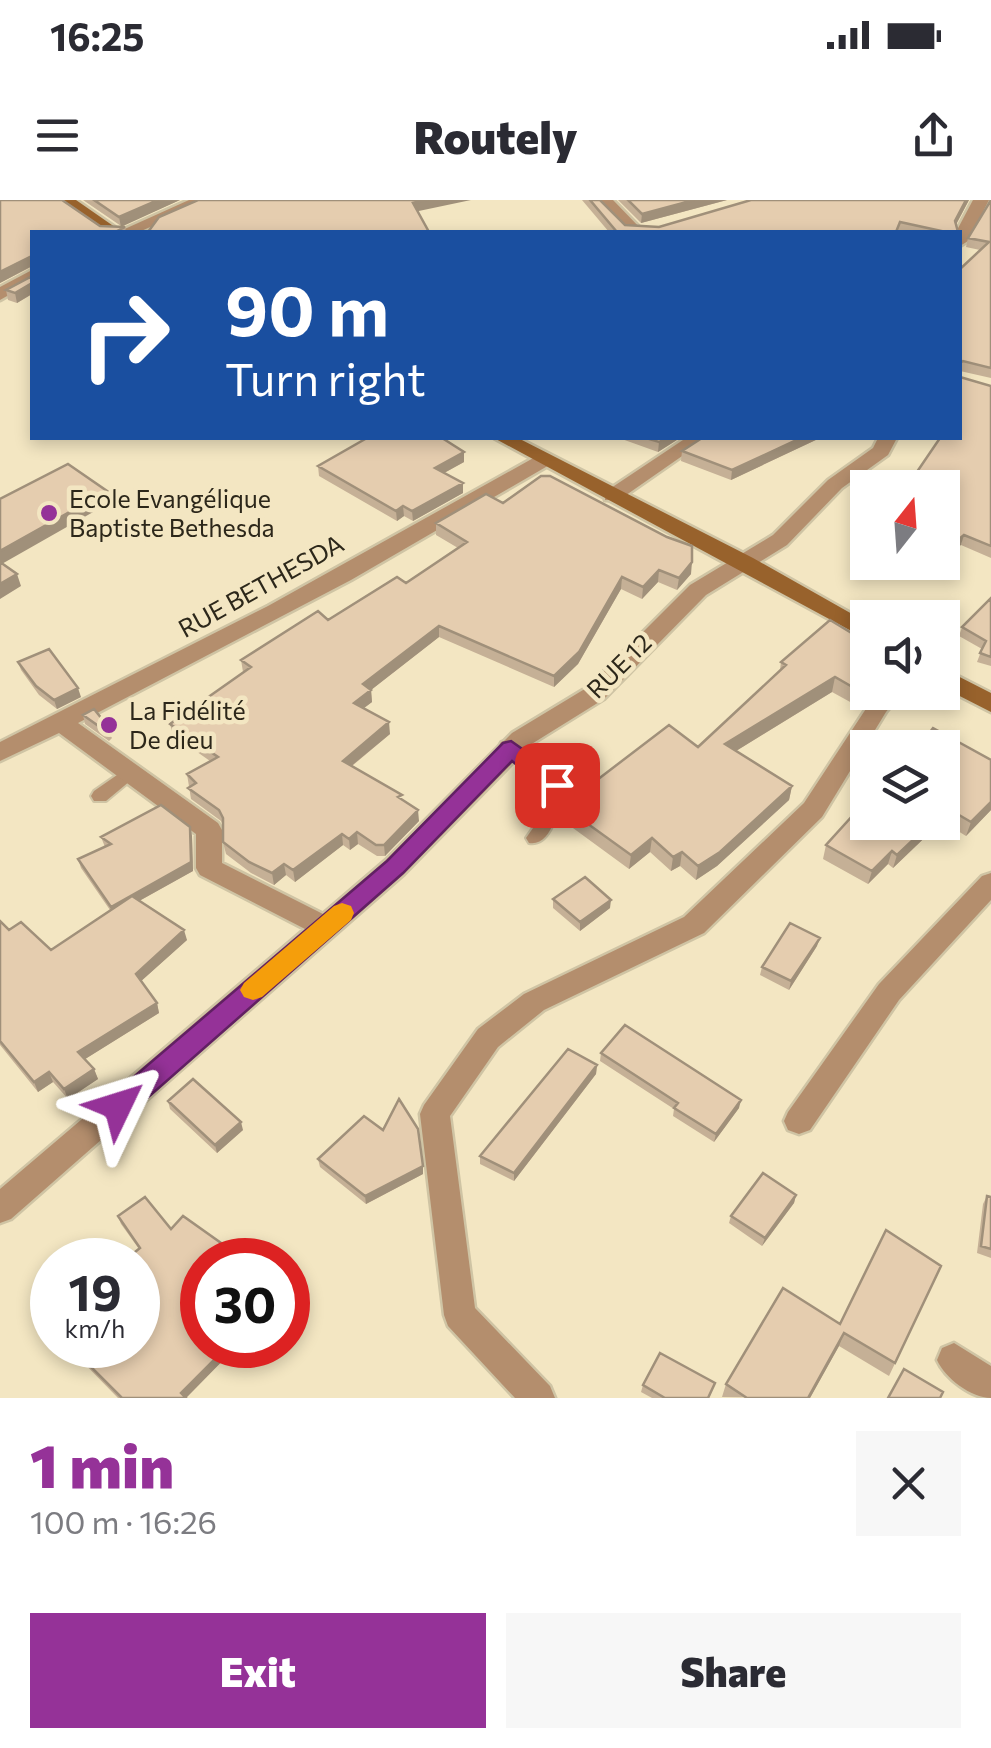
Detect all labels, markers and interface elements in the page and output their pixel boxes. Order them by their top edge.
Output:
text: 16:25 [50,12,144,59]
icon: menu [30,108,85,163]
text: Routely [414,108,577,163]
icon: share [906,108,961,163]
text: 90 m [225,265,389,350]
icon: right [60,270,190,400]
text: Turn right [225,350,426,405]
north arrow [850,470,960,580]
map controls [850,470,960,840]
place label: Ecole Evangélique Baptiste Bethesda [69,483,275,542]
marker: Ecole Evangélique Baptiste Bethesda [38,502,60,524]
street label: RUE BETHESDA [173,527,348,643]
button: sound [850,600,960,710]
street label: RUE 12 [580,627,657,704]
place label: La Fidélité De dieu [129,695,246,754]
marker: La Fidélité De dieu [98,714,120,736]
button: layers [850,730,960,840]
pin [515,743,600,828]
icon: arrive [530,758,585,813]
position arrow [66,1054,170,1158]
speed limit sign: 30 [180,1238,310,1368]
text: 19 [68,1260,122,1321]
text: km/h [65,1313,125,1343]
text: 1 min [30,1427,174,1500]
button: close [856,1431,961,1536]
text: 100 m · 16:26 [30,1501,217,1541]
button: Exit [30,1613,486,1728]
button: Share [506,1613,961,1728]

